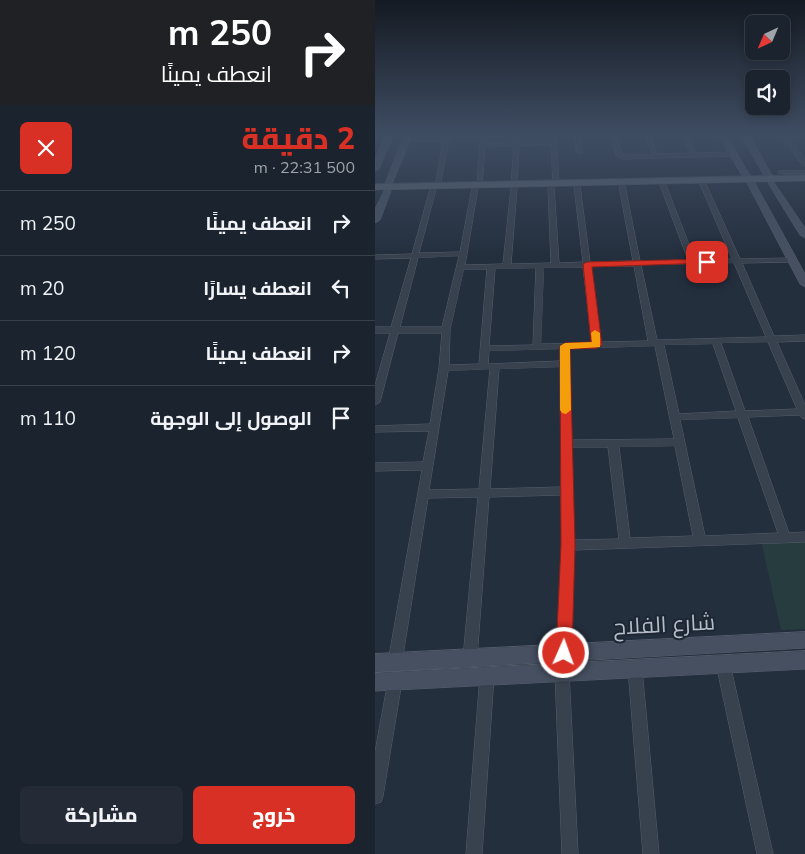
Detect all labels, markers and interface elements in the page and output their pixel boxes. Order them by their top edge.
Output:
text: 250 m [168,10,272,54]
north arrow [745,15,790,60]
map controls [745,15,790,115]
icon: right [290,20,355,85]
text: انعطف يمينًا [161,60,272,88]
button: sound [745,70,790,115]
text: 2 دقيقة [241,119,355,157]
button: close [20,122,72,174]
text: 500 m · 22:31 [254,157,355,177]
icon: right [327,209,355,237]
text: 250 m [20,211,76,235]
text: انعطف يمينًا [206,211,312,235]
pin [686,241,728,283]
icon: arrive [693,248,721,276]
icon: left [327,274,355,302]
text: 20 m [20,276,64,300]
text: انعطف يسارًا [203,276,312,300]
icon: right [327,339,355,367]
text: 120 m [20,341,76,365]
text: انعطف يمينًا [206,341,312,365]
icon: arrive [327,404,355,432]
text: 110 m [20,406,76,430]
text: الوصول إلى الوجهة [150,406,312,430]
street label: شارع الفلاح [612,607,716,642]
position arrow [537,626,589,678]
button: مشاركة [20,786,183,844]
button: خروج [193,786,355,844]

